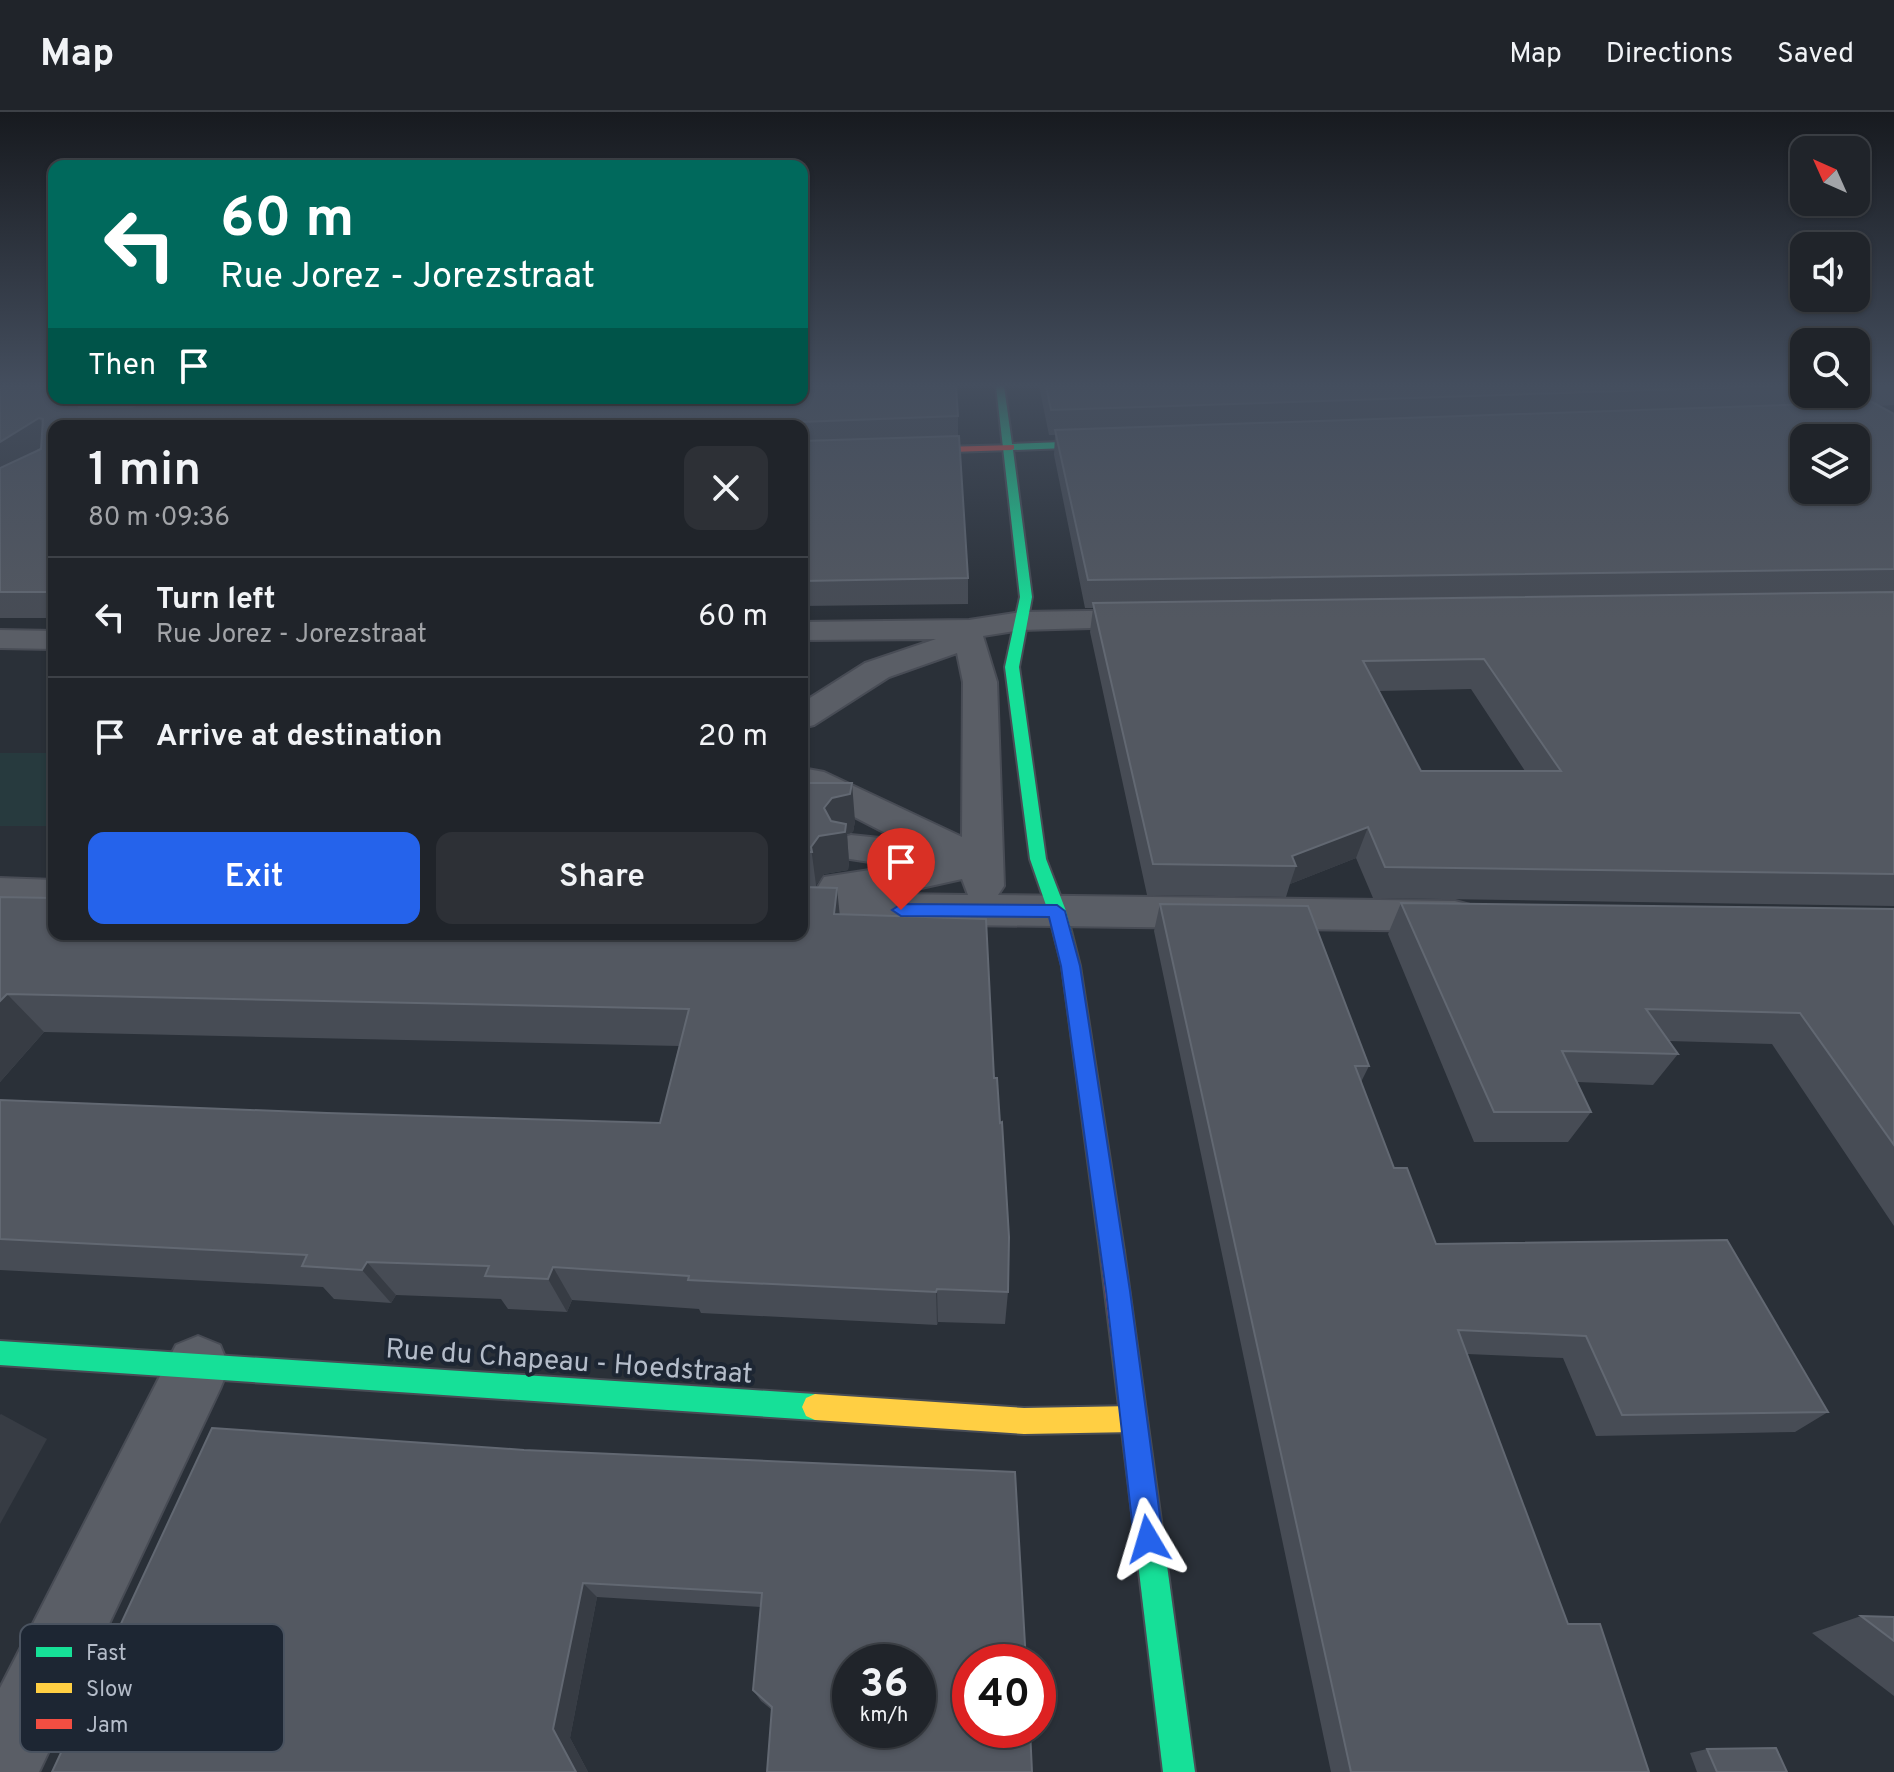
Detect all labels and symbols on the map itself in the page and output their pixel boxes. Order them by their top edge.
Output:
north arrow [1790,136,1870,216]
pin [867,828,935,910]
street label: Rue du Chapeau - Hoedstraat [384,1332,754,1394]
position arrow [1106,1497,1190,1581]
legend [20,1624,284,1752]
text: Fast [86,1641,127,1668]
speed limit sign: 40 [952,1644,1056,1748]
text: Slow [86,1677,133,1704]
text: Jam [86,1713,129,1740]

